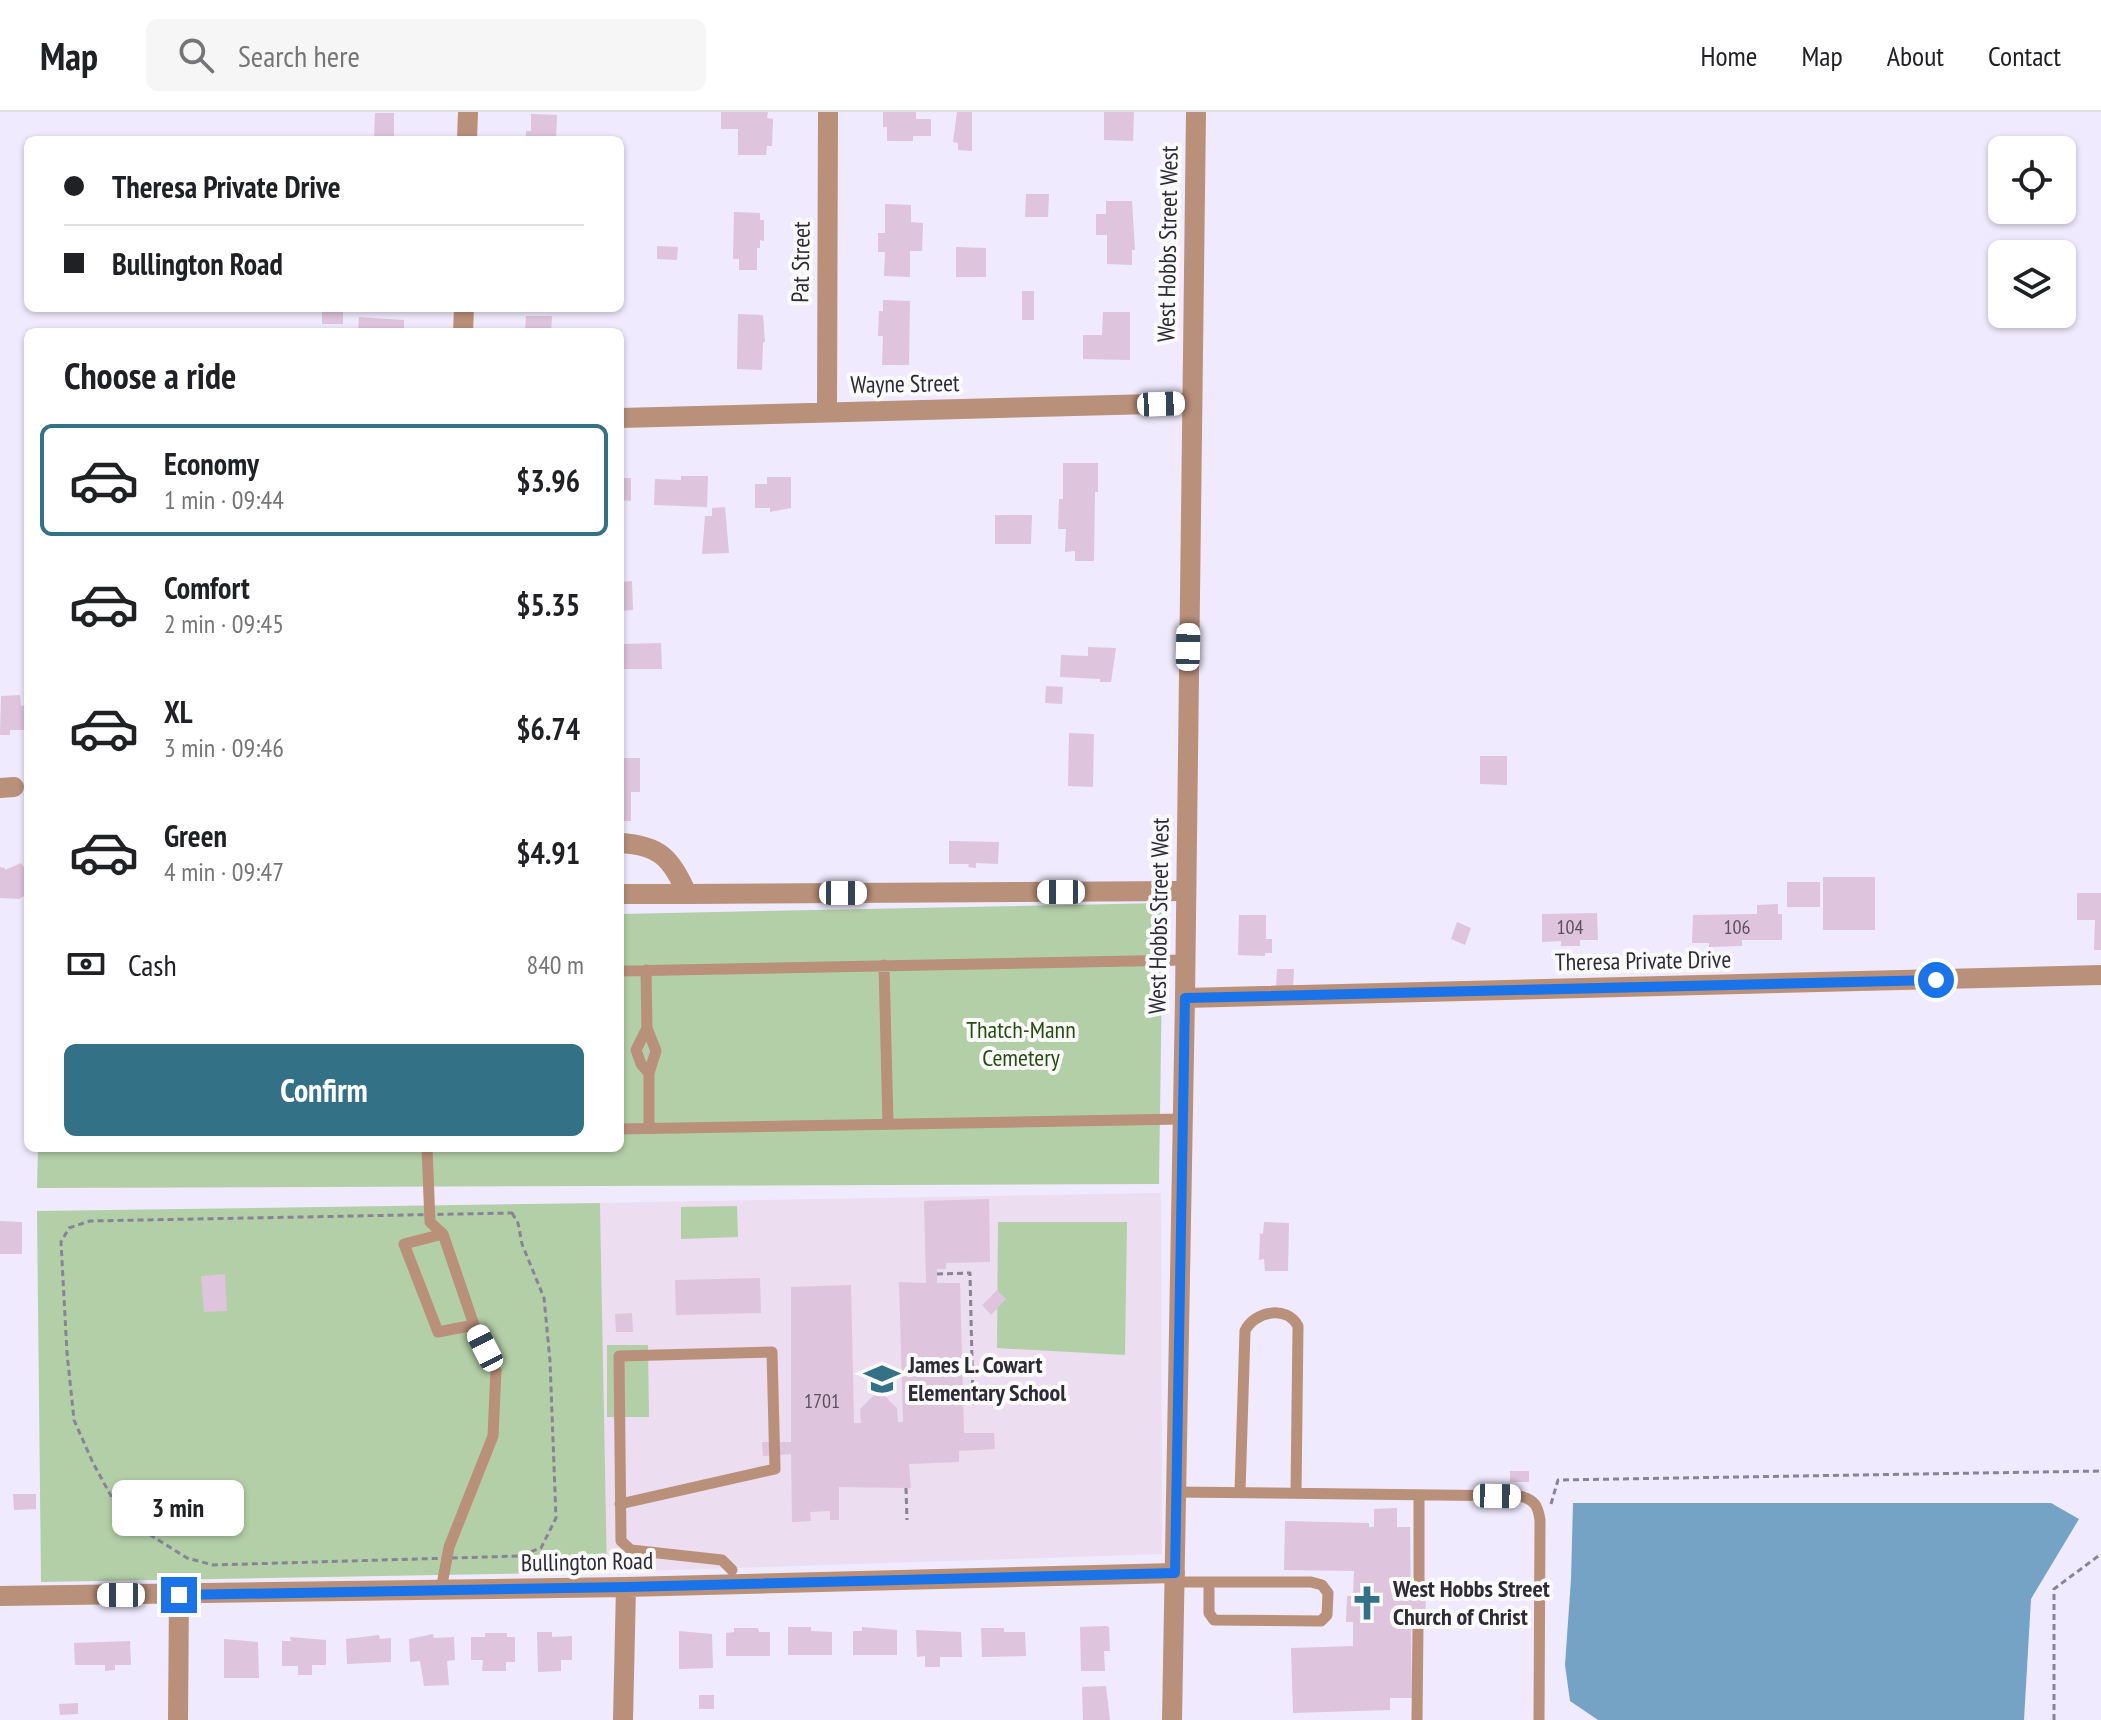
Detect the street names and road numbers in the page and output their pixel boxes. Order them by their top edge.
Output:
street label: West Hobbs Street West [1150,145,1185,343]
street label: Pat Street [784,221,817,303]
street label: Wayne Street [850,367,960,400]
street label: West Hobbs Street West [1141,817,1176,1015]
street label: Theresa Private Drive [1555,943,1731,978]
street label: Bullington Road [521,1545,653,1578]

